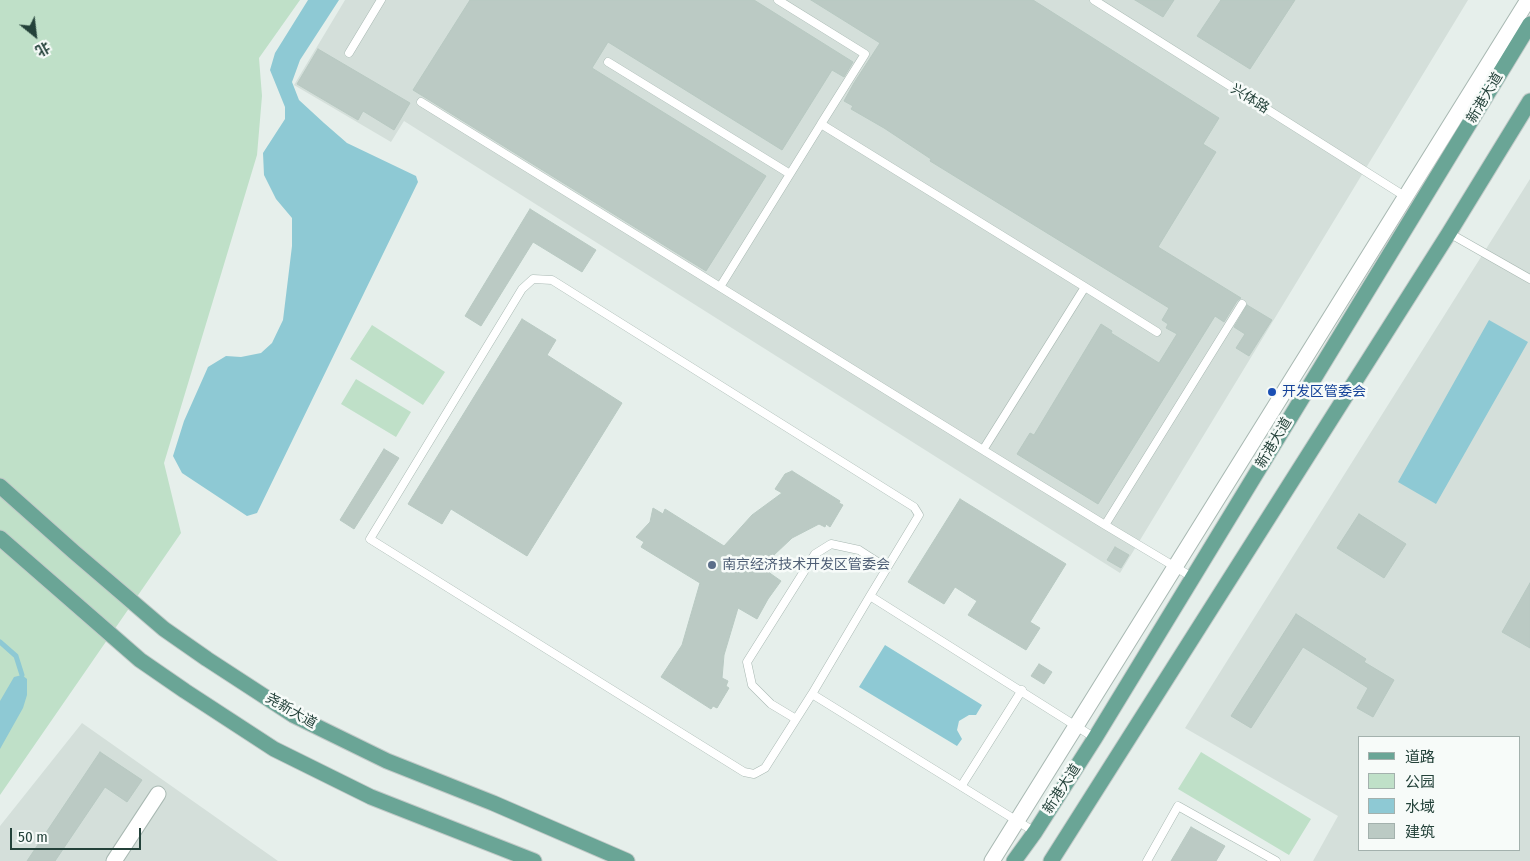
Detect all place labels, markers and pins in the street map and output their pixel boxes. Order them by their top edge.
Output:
place label: 开发区管委会 [1282,384,1366,400]
marker: 开发区管委会 [1266,386,1278,398]
place label: 南京经济技术开发区管委会 [722,557,890,573]
marker: 南京经济技术开发区管委会 [706,559,718,571]

